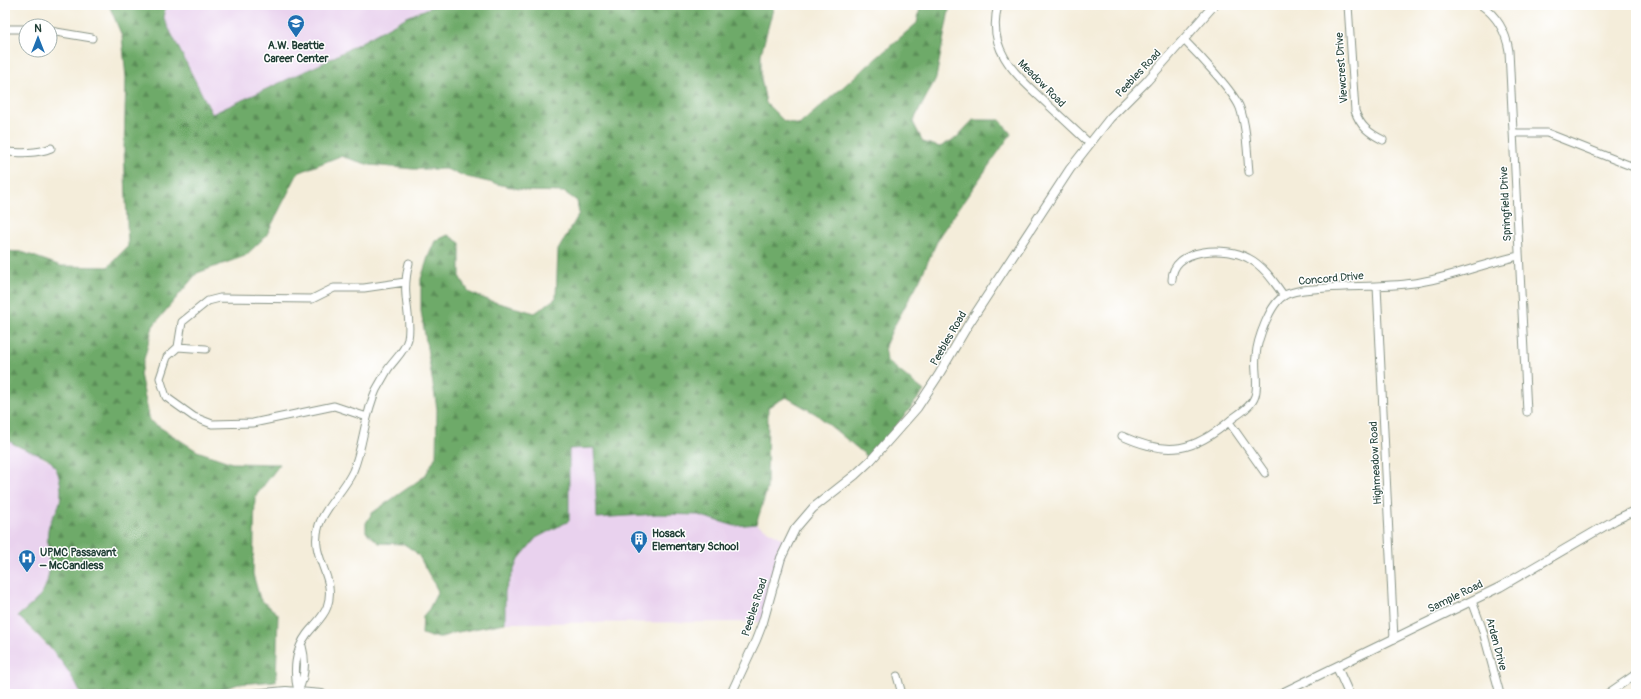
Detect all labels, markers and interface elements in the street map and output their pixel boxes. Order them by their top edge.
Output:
school or university icon: A.W. Beattie Career Center [286,13,306,38]
north arrow [18,18,58,58]
text: N [34,22,42,35]
street label: Viewcrest Drive [1332,31,1350,104]
place label: A.W. Beattie Career Center [264,39,329,65]
street label: Peebles Road [1113,47,1164,100]
street label: Meadow Road [1015,57,1068,110]
street label: Springfield Drive [1497,166,1514,242]
street label: Concord Drive [1298,269,1365,288]
street label: Peebles Road [928,309,969,368]
street label: Highmeadow Road [1367,421,1384,505]
place label: Hosack Elementary School [652,527,739,553]
building icon: Hosack Elementary School [629,529,649,554]
place label: UPMC Passavant – McCandless [39,546,117,572]
hospital icon: UPMC Passavant – McCandless [17,548,37,573]
street label: Peebles Road [739,576,770,638]
street label: Sample Road [1426,578,1485,615]
street label: Arden Drive [1483,617,1510,672]

